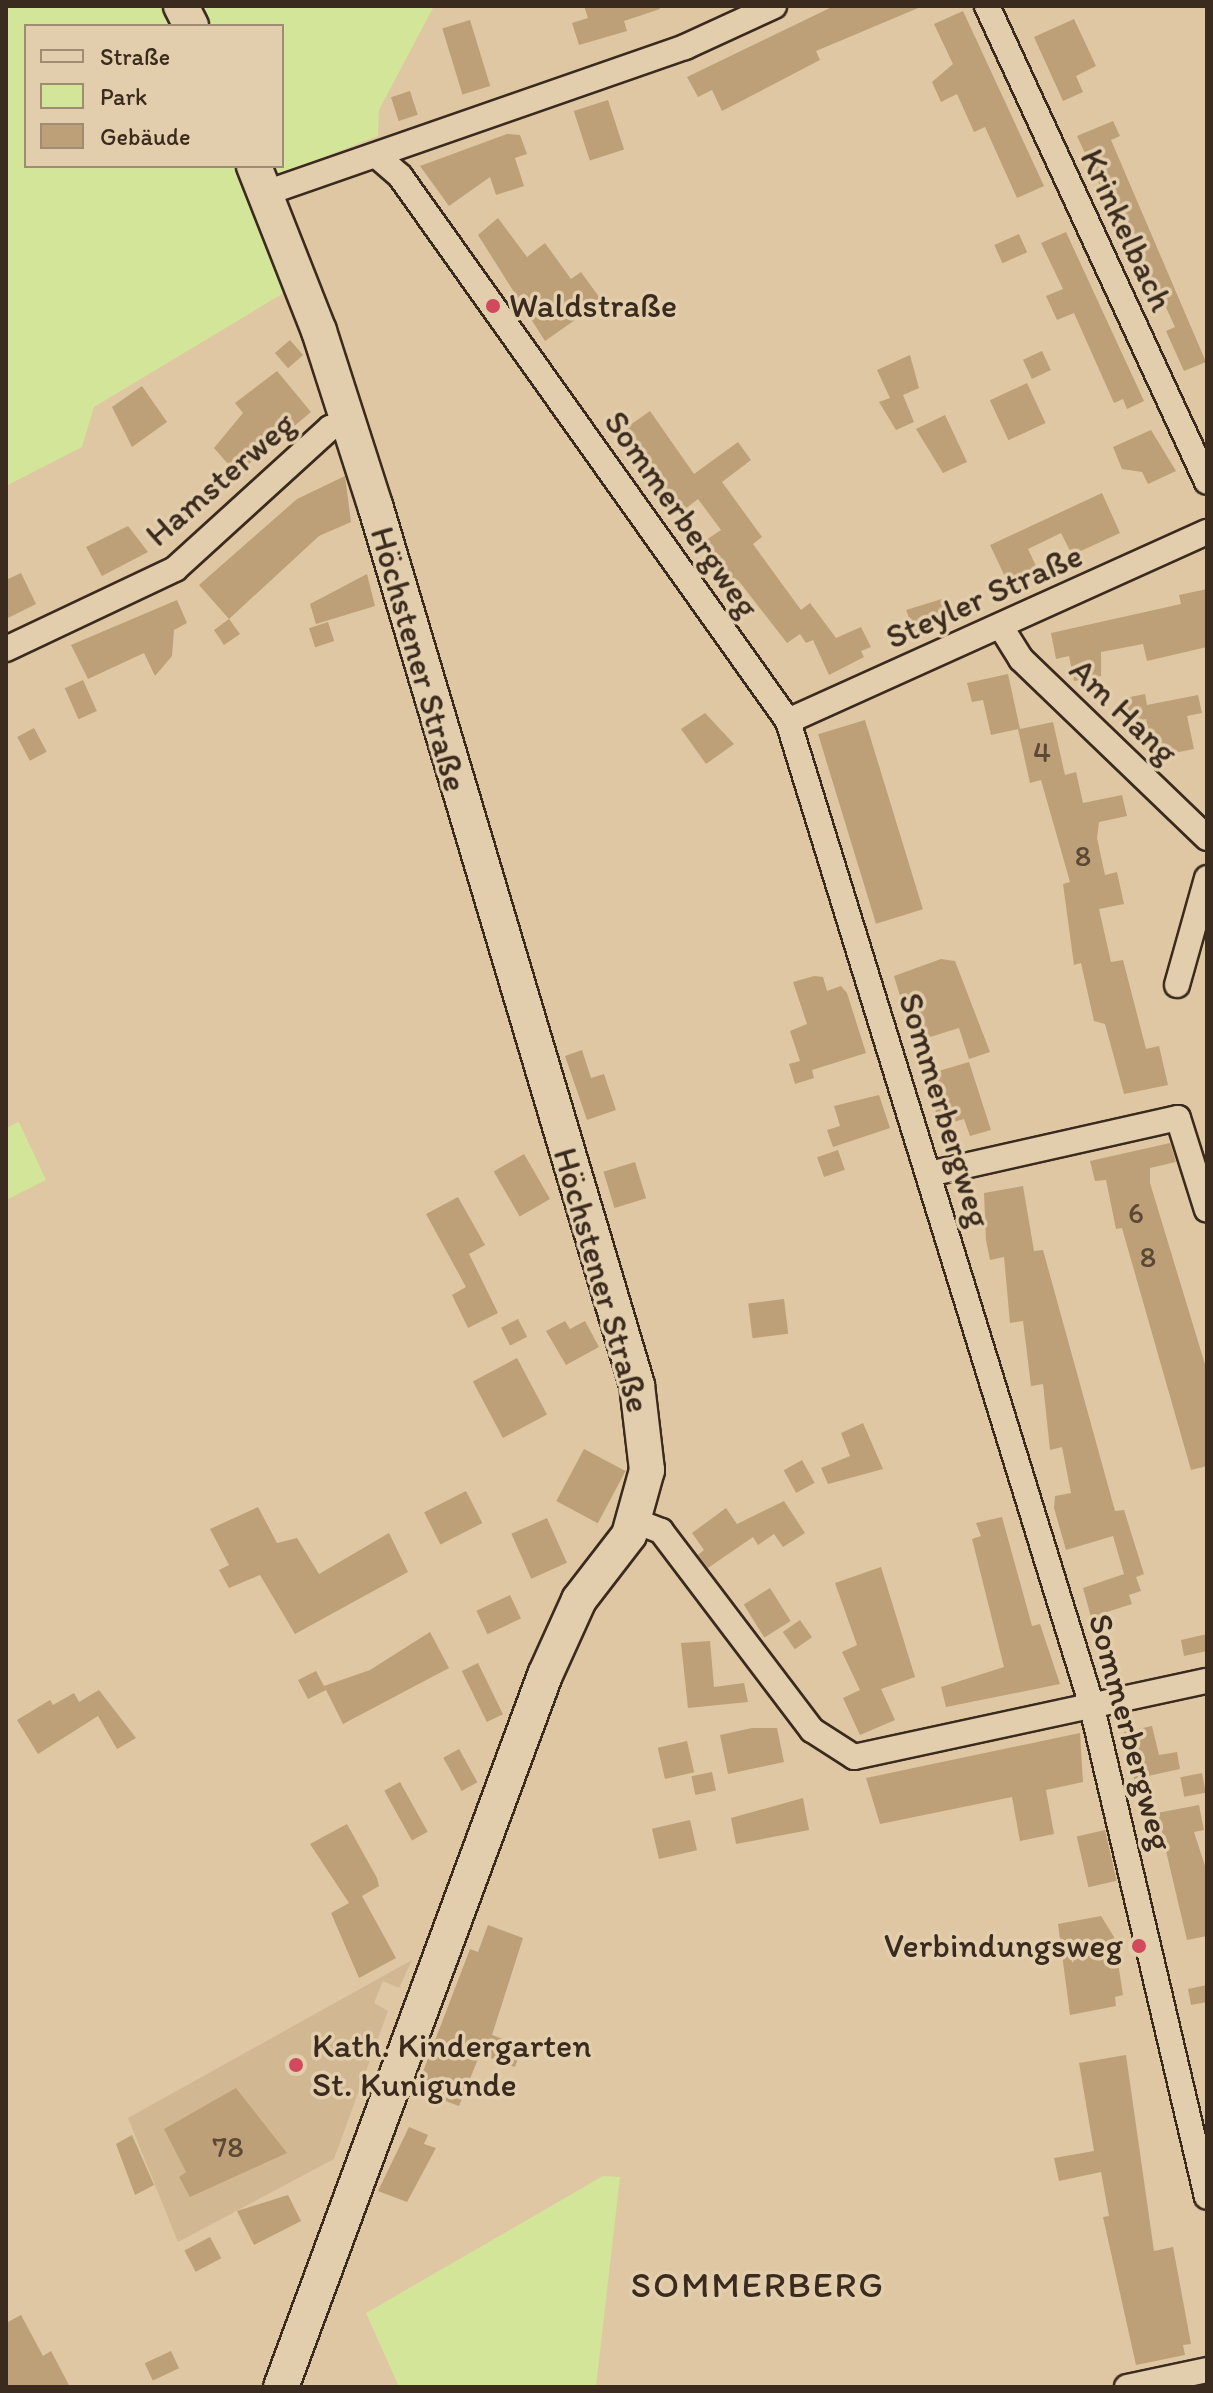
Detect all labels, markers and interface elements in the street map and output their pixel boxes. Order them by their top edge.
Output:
legend [24,24,284,168]
text: Straße [100,42,170,71]
text: Park [100,82,147,111]
text: Gebäude [100,122,191,151]
street label: Krinkelbach [1072,142,1182,318]
place label: Waldstraße [509,286,677,326]
marker: Waldstraße [484,297,502,315]
street label: Hamsterweg [137,403,303,555]
street label: Sommerbergweg [596,403,768,625]
street label: Höchstener Straße [362,522,476,796]
street label: Steyler Straße [880,535,1088,657]
street label: Am Hang [1061,649,1187,773]
house number: 4 [1033,734,1051,770]
house number: 8 [1075,838,1091,874]
street label: Sommerbergweg [890,988,1000,1232]
street label: Höchstener Straße [545,1143,659,1417]
house number: 6 [1128,1195,1144,1231]
house number: 8 [1140,1239,1156,1275]
street label: Sommerbergweg [1080,1609,1182,1855]
place label: Verbindungsweg [884,1926,1123,1966]
marker: Verbindungsweg [1130,1937,1148,1955]
place label: Kath. Kindergarten St. Kunigunde [312,2025,591,2104]
marker: Kath. Kindergarten St. Kunigunde [287,2056,305,2074]
house number: 78 [212,2129,244,2165]
district label: SOMMERBERG [630,2263,886,2307]

